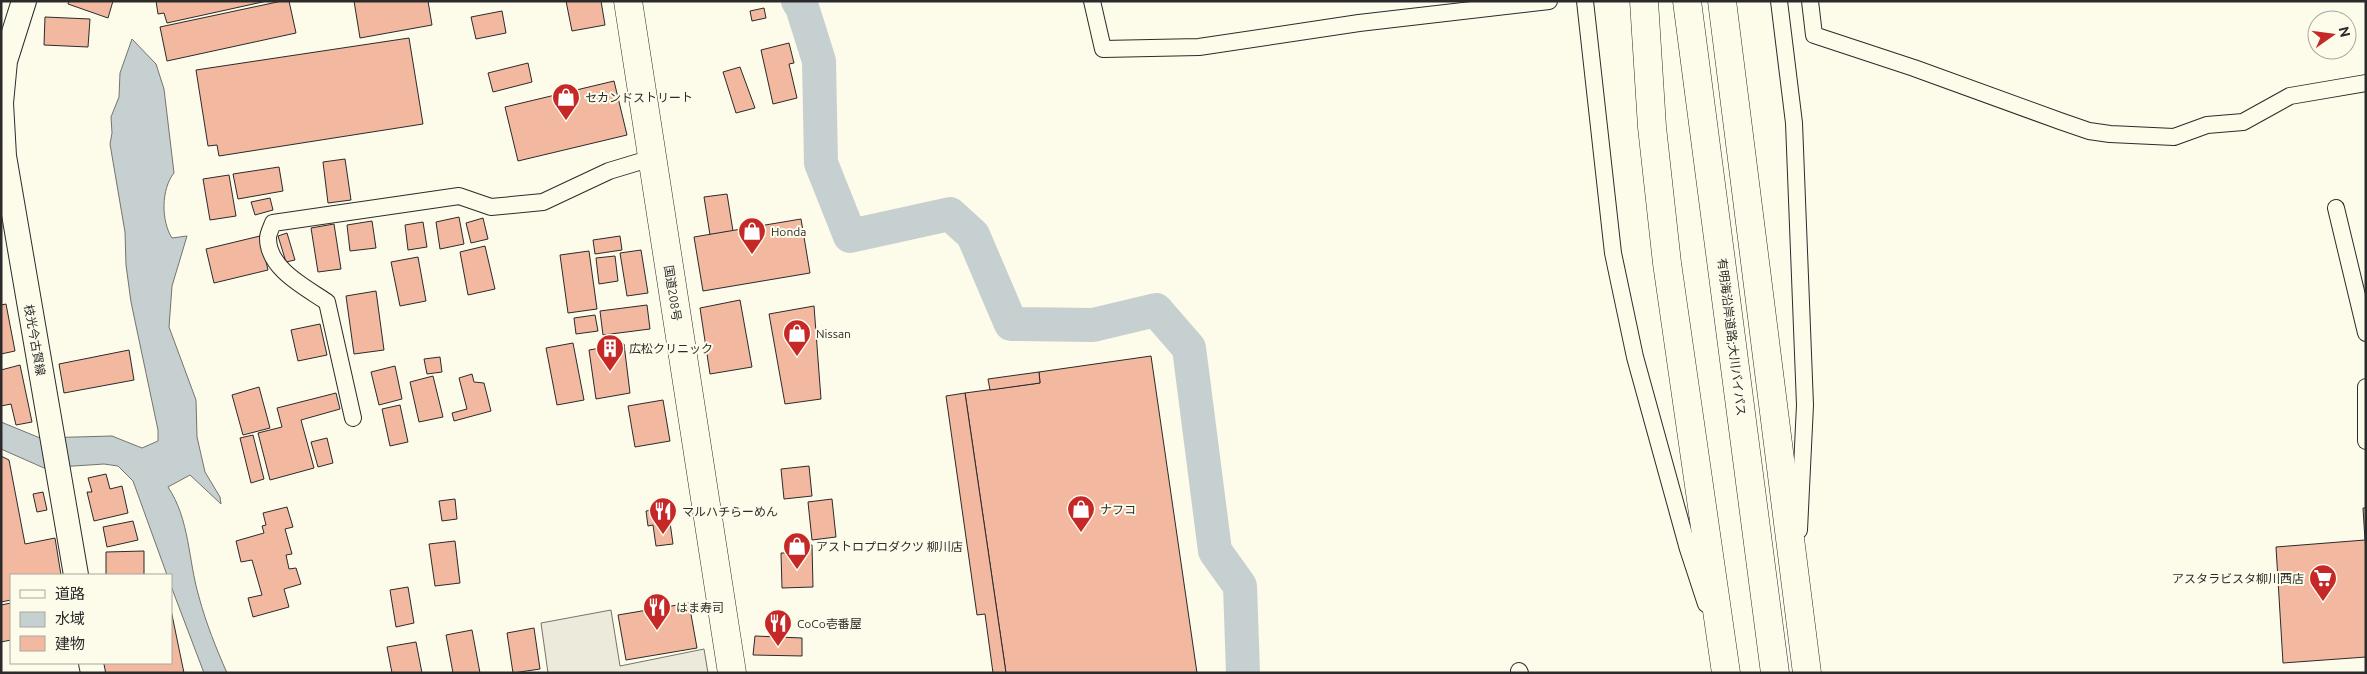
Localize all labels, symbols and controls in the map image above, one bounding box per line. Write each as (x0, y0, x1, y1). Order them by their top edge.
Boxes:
north arrow (2307, 10, 2357, 60)
text: N (2336, 25, 2354, 39)
shop icon: セカンドストリート (551, 82, 581, 121)
place label: セカンドストリート (585, 91, 693, 104)
shop icon: Honda (737, 216, 767, 255)
place label: Honda (771, 225, 806, 238)
street label: 有明海沿岸道路;大川バイパス (1716, 257, 1748, 417)
street label: 国道208号 (662, 264, 684, 322)
street label: 枝光今古賀線 (22, 303, 48, 377)
shop icon: Nissan (782, 318, 812, 357)
place label: Nissan (816, 327, 851, 340)
building icon: 広松クリニック (595, 333, 625, 372)
place label: 広松クリニック (629, 342, 713, 355)
shop icon: ナフコ (1066, 494, 1096, 533)
restaurant icon: マルハチらーめん (648, 496, 678, 535)
place label: ナフコ (1100, 503, 1136, 516)
place label: マルハチらーめん (682, 505, 778, 518)
shop icon: アストロプロダクツ 柳川店 (782, 531, 812, 570)
place label: アストロプロダクツ 柳川店 (816, 540, 963, 553)
supermarket icon: アスタラビスタ柳川西店 (2308, 563, 2338, 602)
place label: アスタラビスタ柳川西店 (2172, 572, 2304, 585)
legend (10, 574, 172, 664)
text: 道路 (55, 585, 85, 602)
restaurant icon: はま寿司 (642, 592, 672, 631)
place label: はま寿司 (676, 601, 724, 614)
restaurant icon: CoCo壱番屋 (763, 608, 793, 647)
text: 水域 (55, 610, 85, 627)
place label: CoCo壱番屋 (797, 617, 862, 630)
text: 建物 (55, 635, 85, 652)

